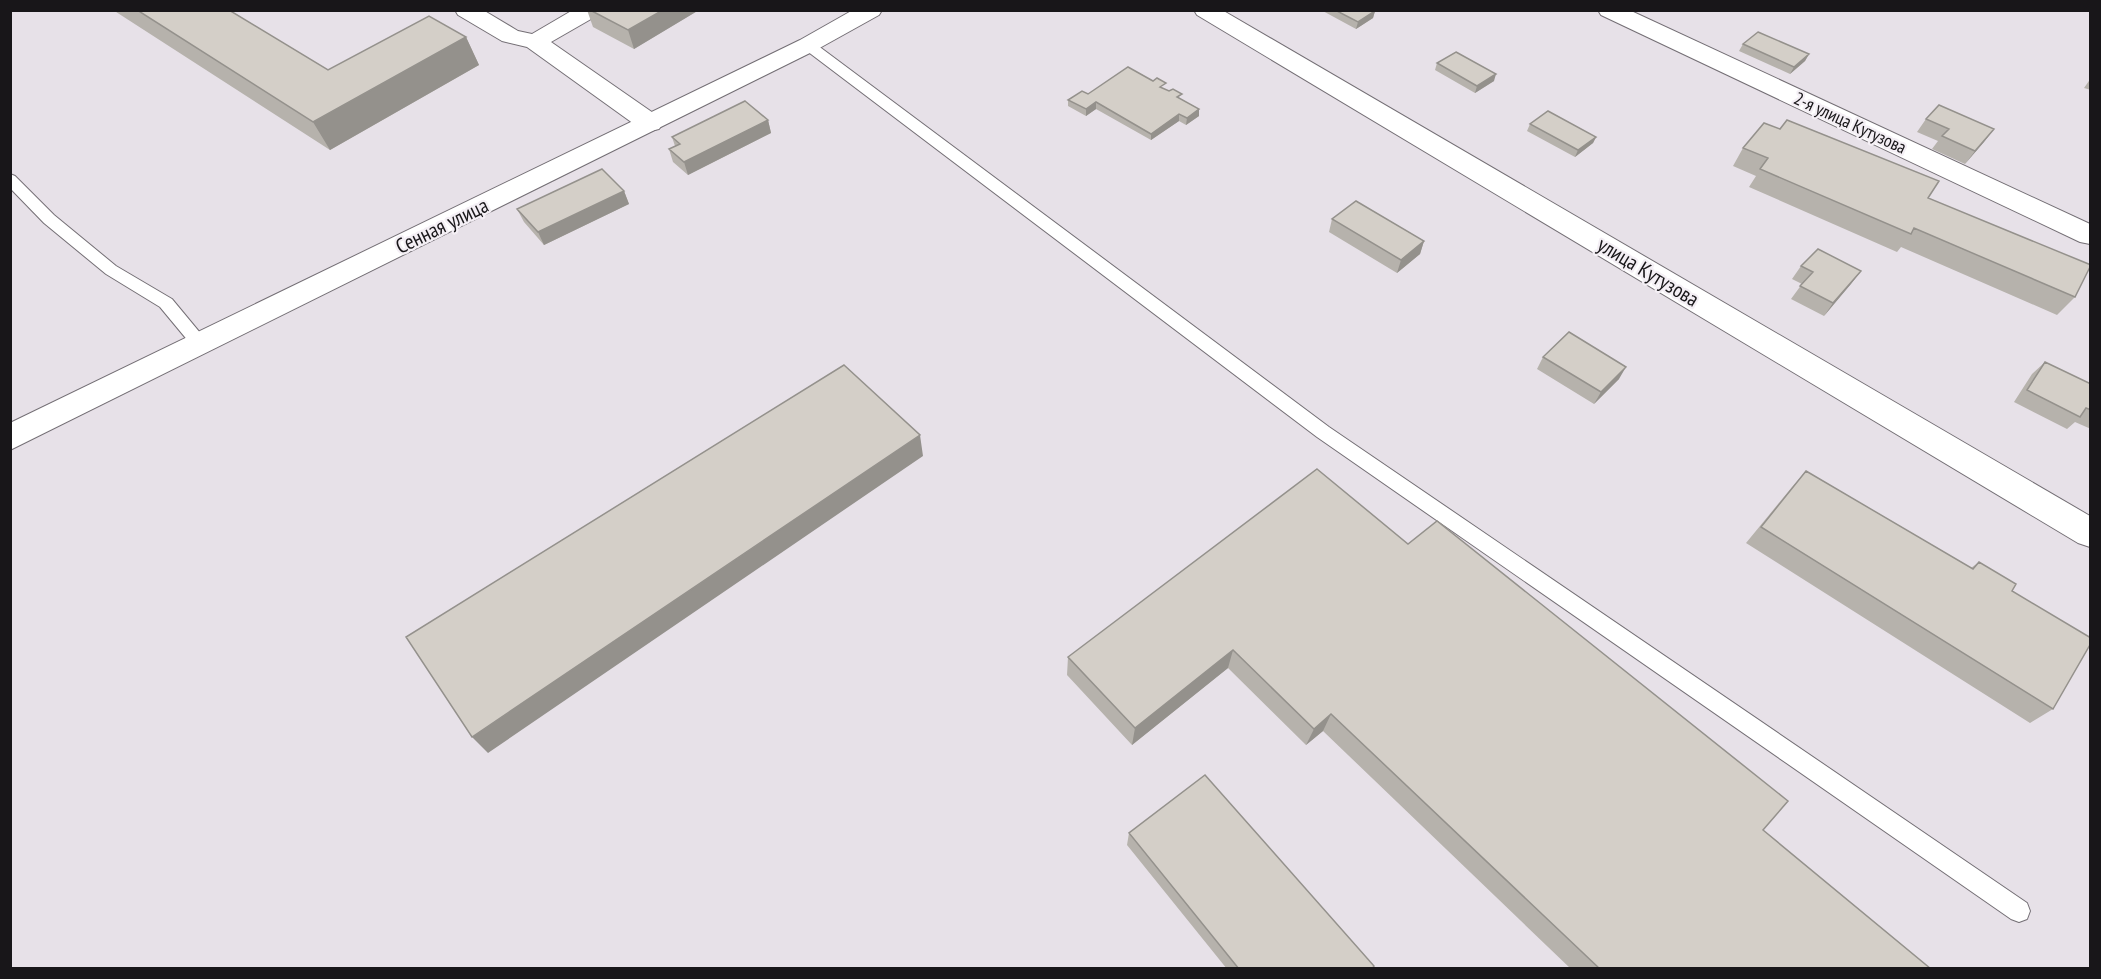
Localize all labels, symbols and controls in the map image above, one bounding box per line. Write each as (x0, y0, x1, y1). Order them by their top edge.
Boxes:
street label: 2-я улица Кутузова (1790, 86, 1910, 159)
street label: Сенная улица (391, 192, 493, 260)
street label: улица Кутузова (1593, 231, 1704, 312)

